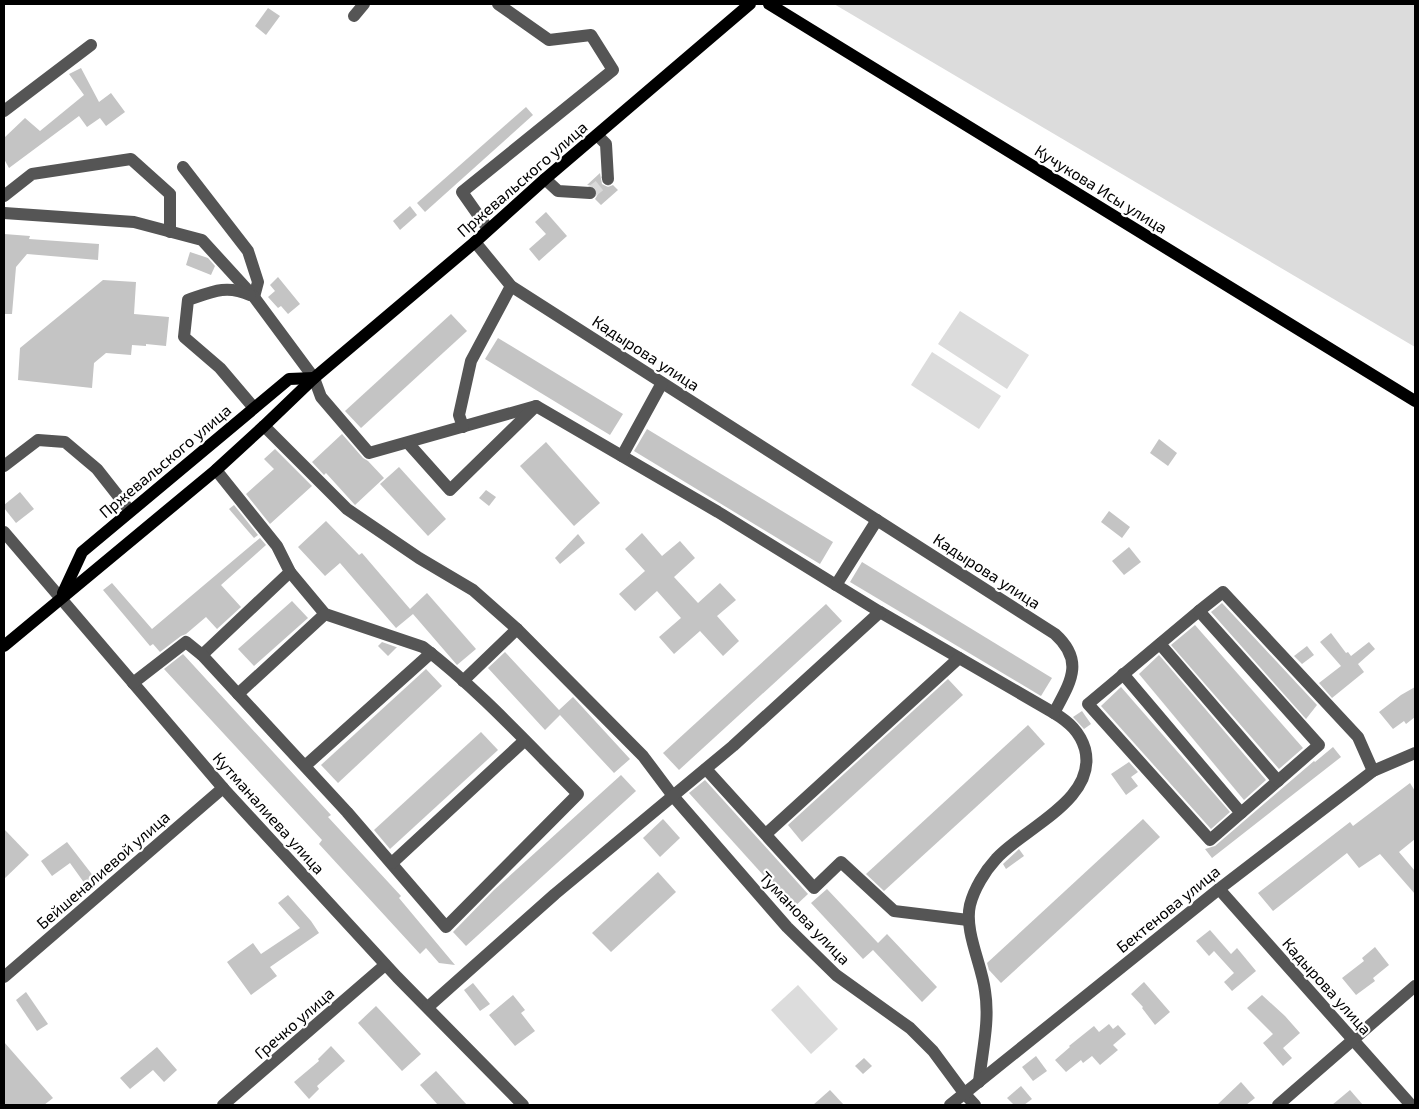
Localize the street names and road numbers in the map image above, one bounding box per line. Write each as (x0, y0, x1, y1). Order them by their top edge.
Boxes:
street label: Пржевальского улица (453, 117, 591, 241)
street label: Кучукова Исы улица (1031, 140, 1171, 238)
street label: Кадырова улица (589, 311, 703, 395)
street label: Пржевальского улица (95, 400, 235, 522)
street label: Кадырова улица (930, 529, 1044, 613)
street label: Кутманалиева улица (209, 748, 329, 878)
street label: Бейшеналиевой улица (32, 807, 174, 933)
street label: Бектенова улица (1112, 861, 1224, 957)
street label: Туманова улица (755, 867, 855, 969)
street label: Кадырова улица (1278, 933, 1376, 1039)
street label: Гречко улица (250, 983, 338, 1063)

